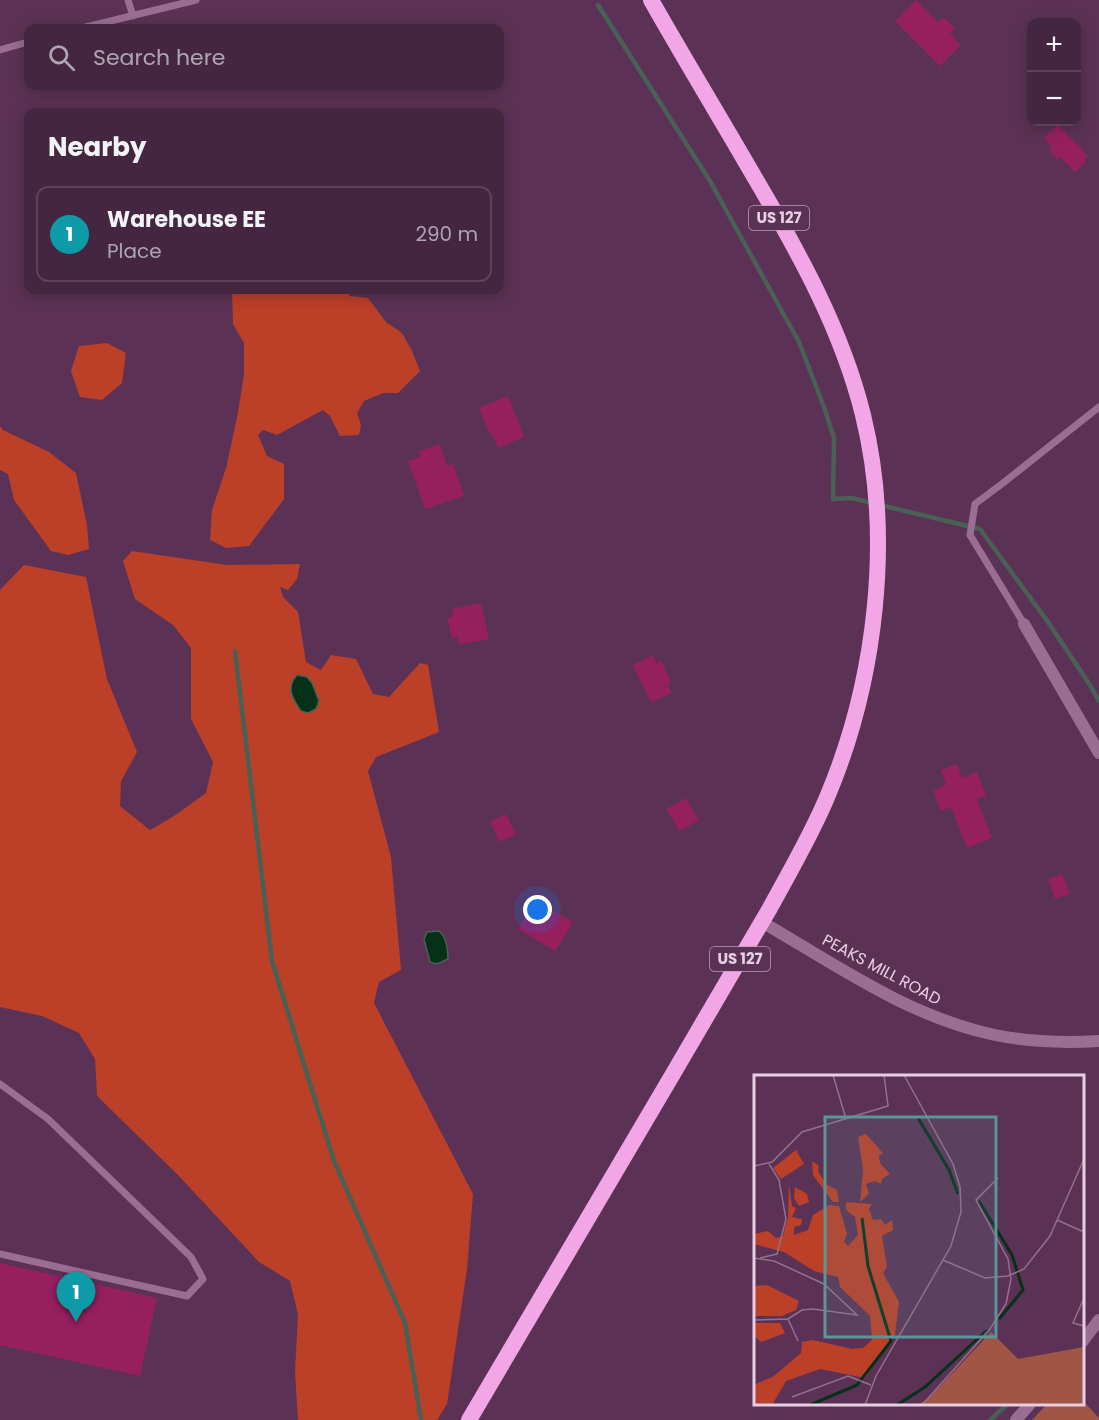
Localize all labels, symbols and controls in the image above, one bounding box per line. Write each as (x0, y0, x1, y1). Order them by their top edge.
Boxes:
map controls (1027, 18, 1081, 126)
button: + (1027, 18, 1081, 72)
search box (24, 24, 504, 90)
icon: search (45, 41, 78, 74)
text: Search here (93, 42, 226, 73)
button: − (1027, 72, 1081, 126)
text: Nearby (48, 129, 146, 165)
text: Warehouse EE (107, 204, 266, 235)
road number: US 127 (749, 206, 809, 230)
text: 1 (66, 220, 73, 248)
text: 290 m (415, 220, 478, 248)
text: Place (107, 237, 162, 265)
your location (523, 895, 552, 924)
street label: PEAKS MILL ROAD (818, 928, 945, 1011)
road number: US 127 (710, 947, 770, 971)
inset map (754, 1075, 1084, 1405)
pin: 1 (56, 1272, 96, 1322)

